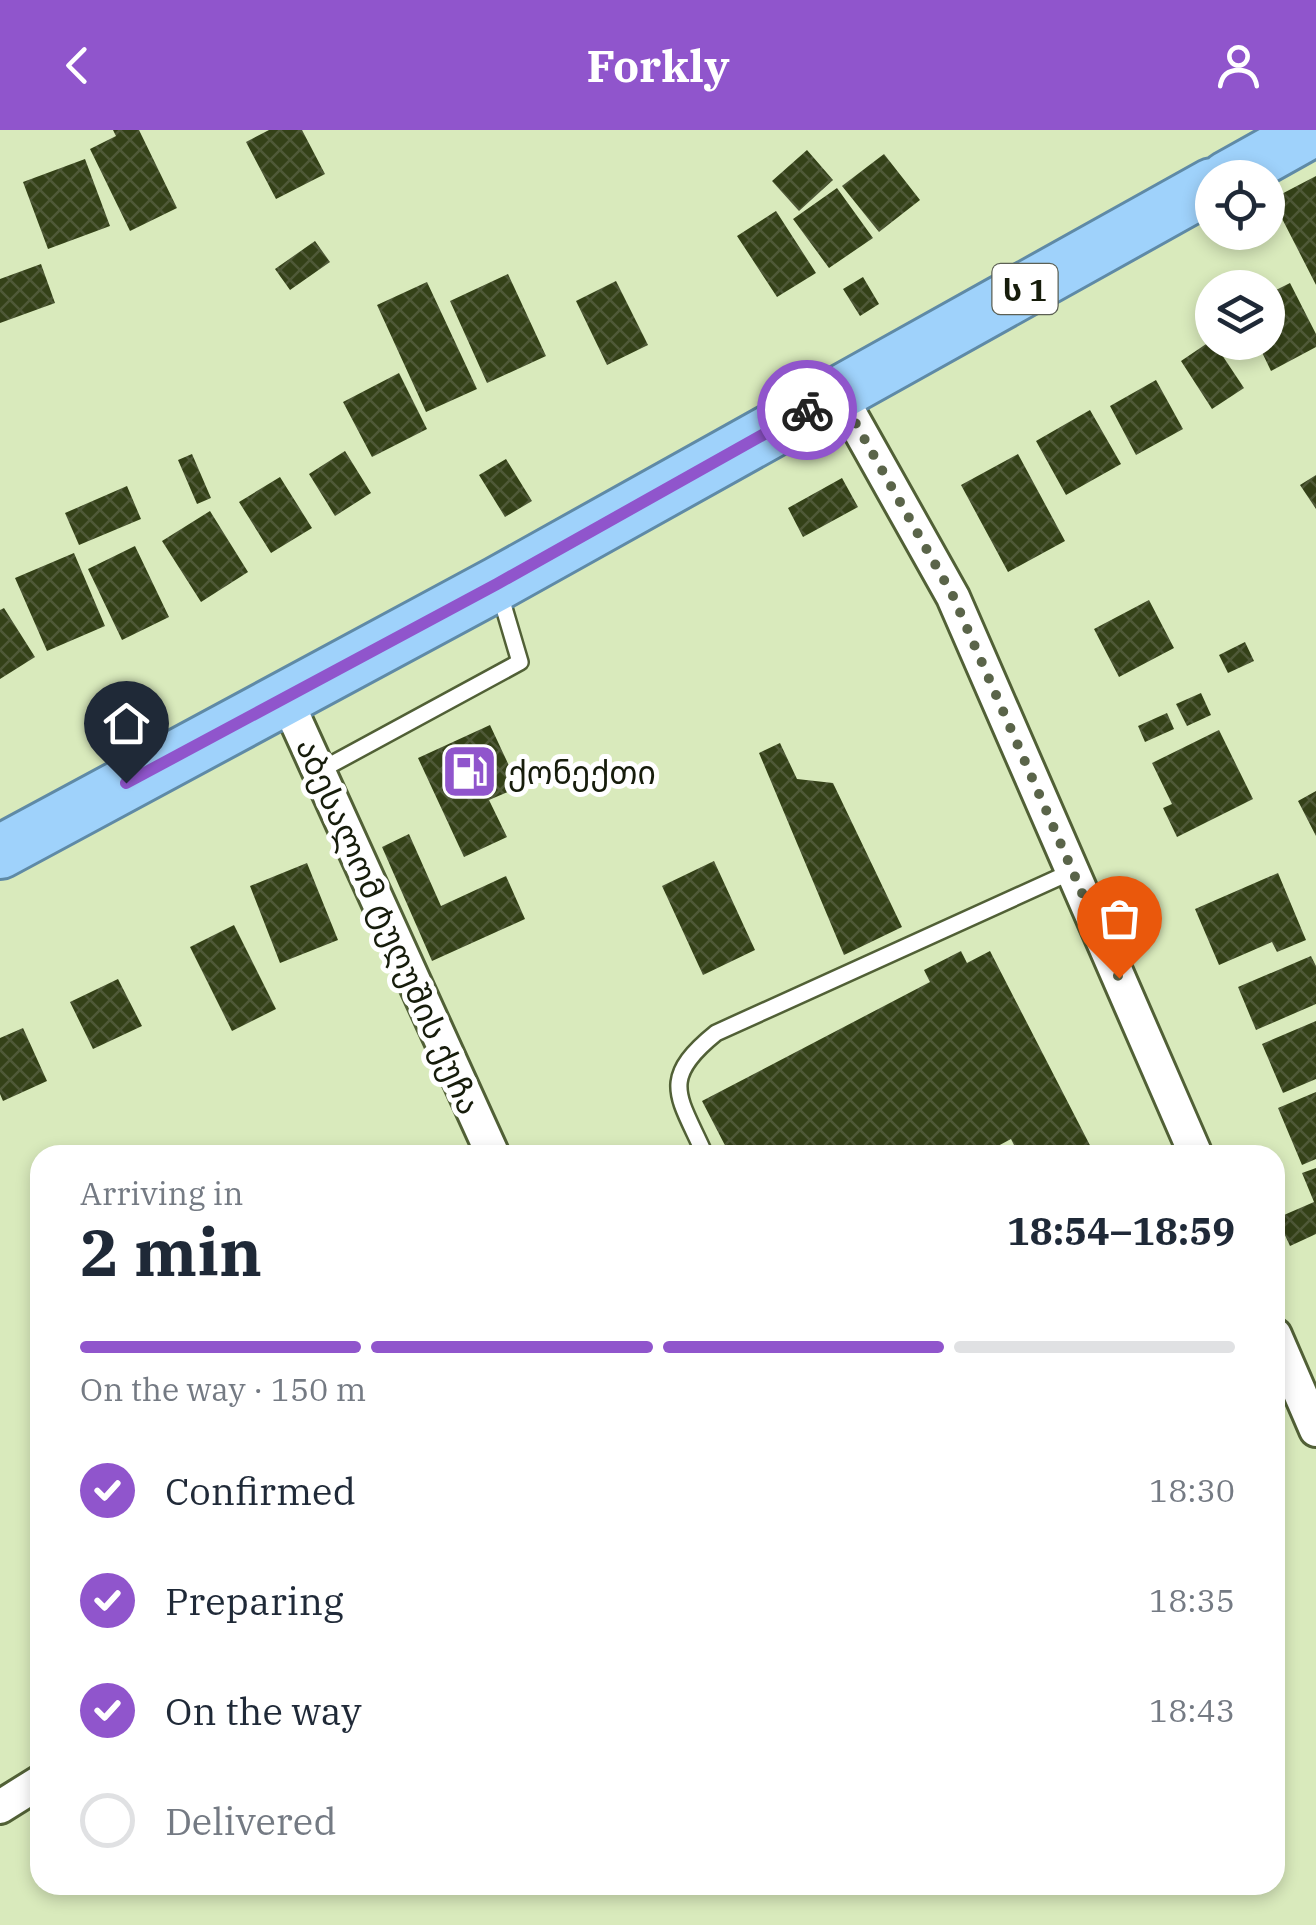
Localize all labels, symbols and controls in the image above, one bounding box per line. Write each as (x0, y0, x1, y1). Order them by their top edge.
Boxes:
text: Forkly (586, 36, 730, 94)
icon: back (50, 38, 105, 93)
icon: person (1211, 38, 1266, 93)
map controls (1195, 160, 1285, 360)
button: locate (1195, 160, 1285, 250)
road number: ს 1 (992, 264, 1058, 314)
button: layers (1195, 270, 1285, 360)
courier (757, 360, 857, 460)
icon: bike (780, 383, 835, 438)
pin (84, 681, 169, 784)
icon: home (99, 696, 154, 751)
street label: აბესალომ ტუღუშის ქუჩა (287, 731, 491, 1121)
fuel station icon: ქონექთი (439, 742, 499, 802)
place label: ქონექთი (508, 751, 656, 793)
pin (1077, 876, 1162, 979)
icon: bag (1092, 891, 1147, 946)
text: Arriving in (80, 1172, 243, 1214)
text: 18:54–18:59 (1007, 1206, 1235, 1255)
text: 2 min (80, 1209, 262, 1294)
text: On the way · 150 m (80, 1368, 366, 1410)
icon: check (80, 1463, 135, 1518)
text: Confirmed (165, 1466, 356, 1515)
text: 18:30 (1149, 1469, 1235, 1511)
icon: check (80, 1573, 135, 1628)
text: Preparing (165, 1576, 344, 1625)
text: 18:35 (1149, 1579, 1235, 1621)
icon: check (80, 1683, 135, 1738)
text: On the way (165, 1686, 362, 1735)
text: 18:43 (1149, 1689, 1235, 1731)
text: Delivered (165, 1796, 337, 1845)

